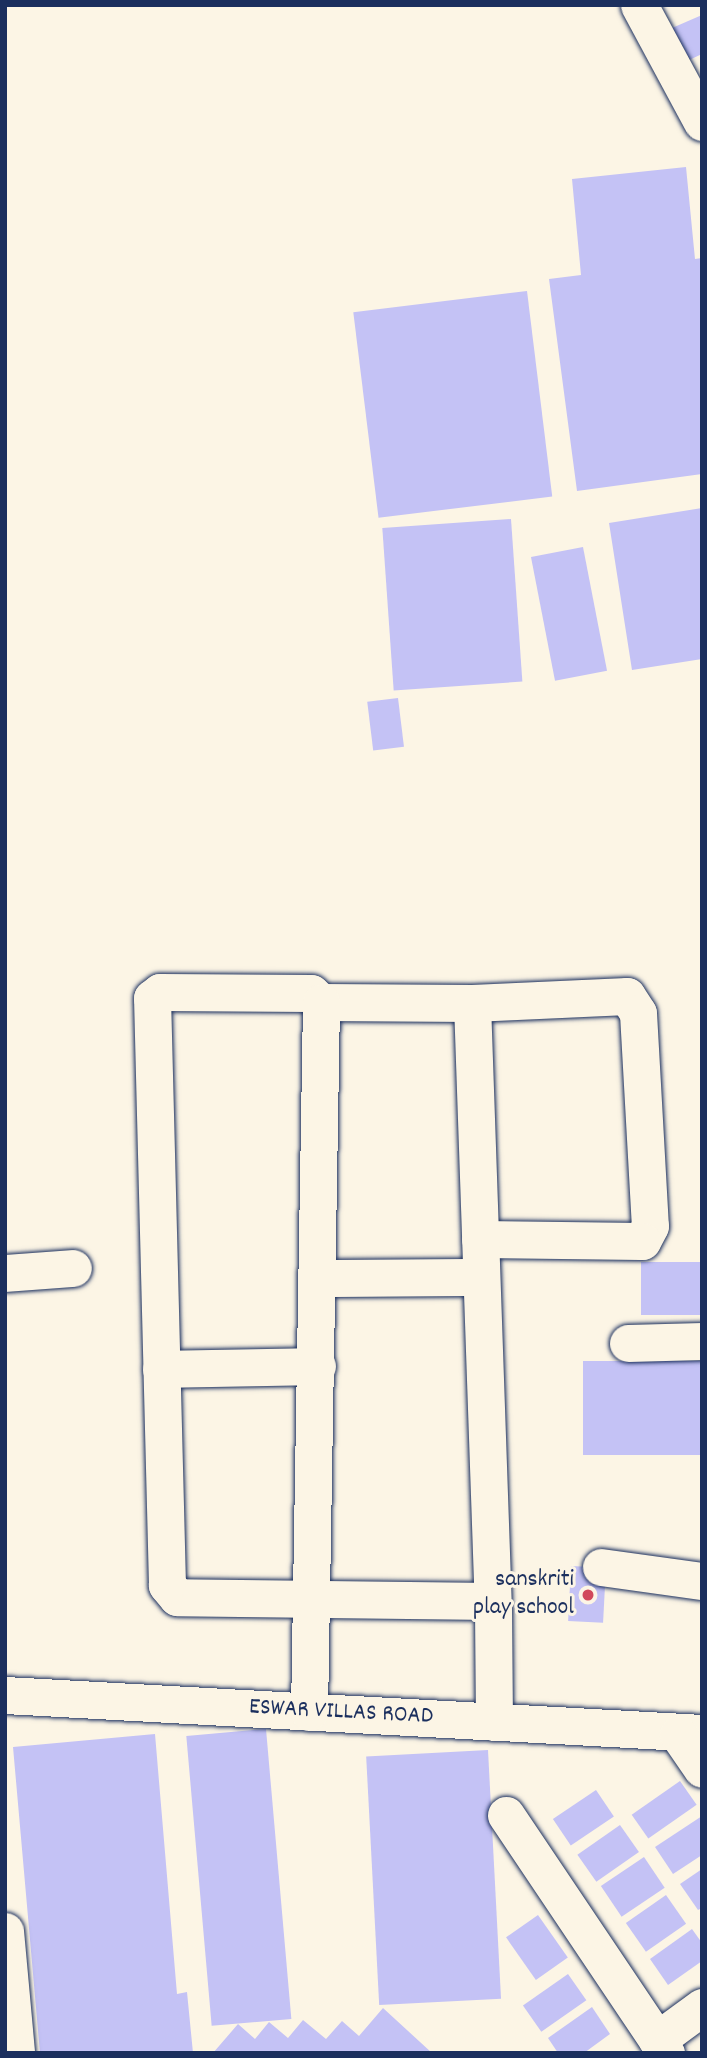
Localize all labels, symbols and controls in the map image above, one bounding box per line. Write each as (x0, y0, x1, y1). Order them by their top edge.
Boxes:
place label: sanskriti play school (473, 1567, 574, 1623)
marker: sanskriti play school (580, 1587, 596, 1603)
street label: ESWAR VILLAS ROAD (248, 1694, 434, 1732)

